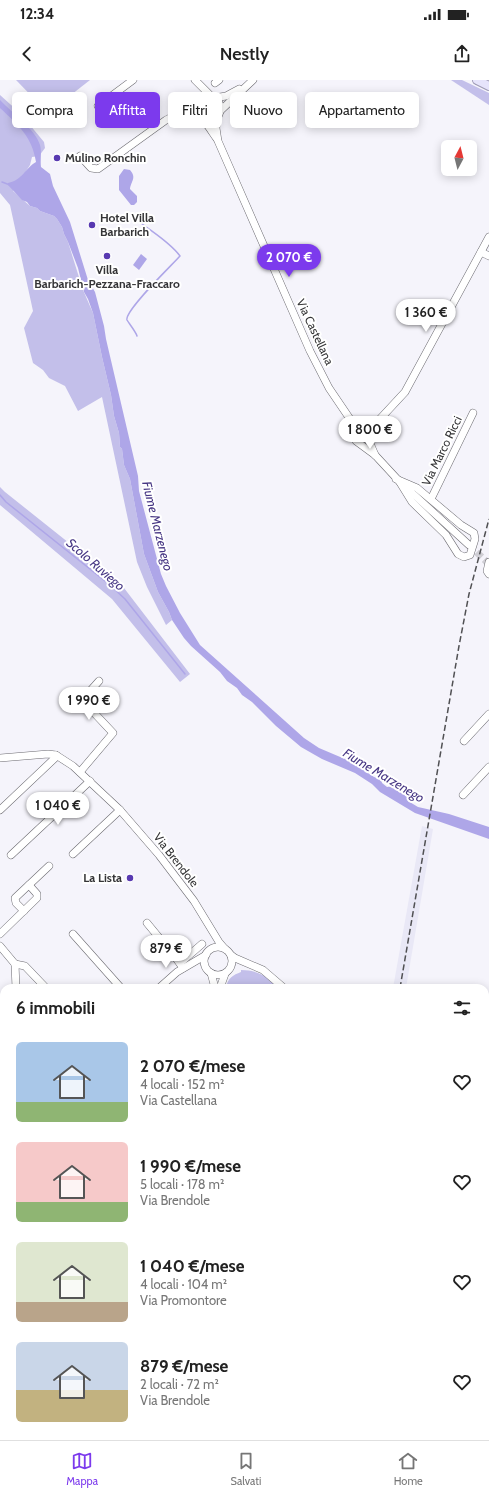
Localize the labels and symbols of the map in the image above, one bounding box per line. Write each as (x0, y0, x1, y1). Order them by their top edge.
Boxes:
north arrow (441, 140, 477, 176)
place label: Mulino Ronchin (65, 150, 146, 165)
marker: Mulino Ronchin (52, 153, 62, 163)
place label: Hotel Villa Barbarich (100, 210, 154, 239)
marker: Hotel Villa Barbarich (87, 220, 97, 230)
pin: 2 070 € (252, 244, 326, 278)
marker: Villa Barbarich-Pezzana-Fraccaro (102, 251, 112, 261)
place label: Villa Barbarich-Pezzana-Fraccaro (34, 262, 180, 291)
street label: Via Castellana (294, 296, 337, 367)
pin: 1 360 € (389, 299, 463, 333)
street label: Via Marco Ricci (418, 414, 465, 488)
pin: 1 800 € (333, 416, 407, 450)
water label: Fiume Marzenego (139, 479, 177, 573)
water label: Scolo Ruviego (64, 534, 129, 594)
pin: 1 990 € (52, 687, 126, 721)
water label: Fiume Marzenego (340, 744, 428, 806)
pin: 1 040 € (21, 792, 95, 826)
street label: Via Brendole (151, 830, 202, 890)
place label: La Lista (83, 870, 122, 885)
marker: La Lista (125, 873, 135, 883)
pin: 879 € (138, 935, 194, 969)

